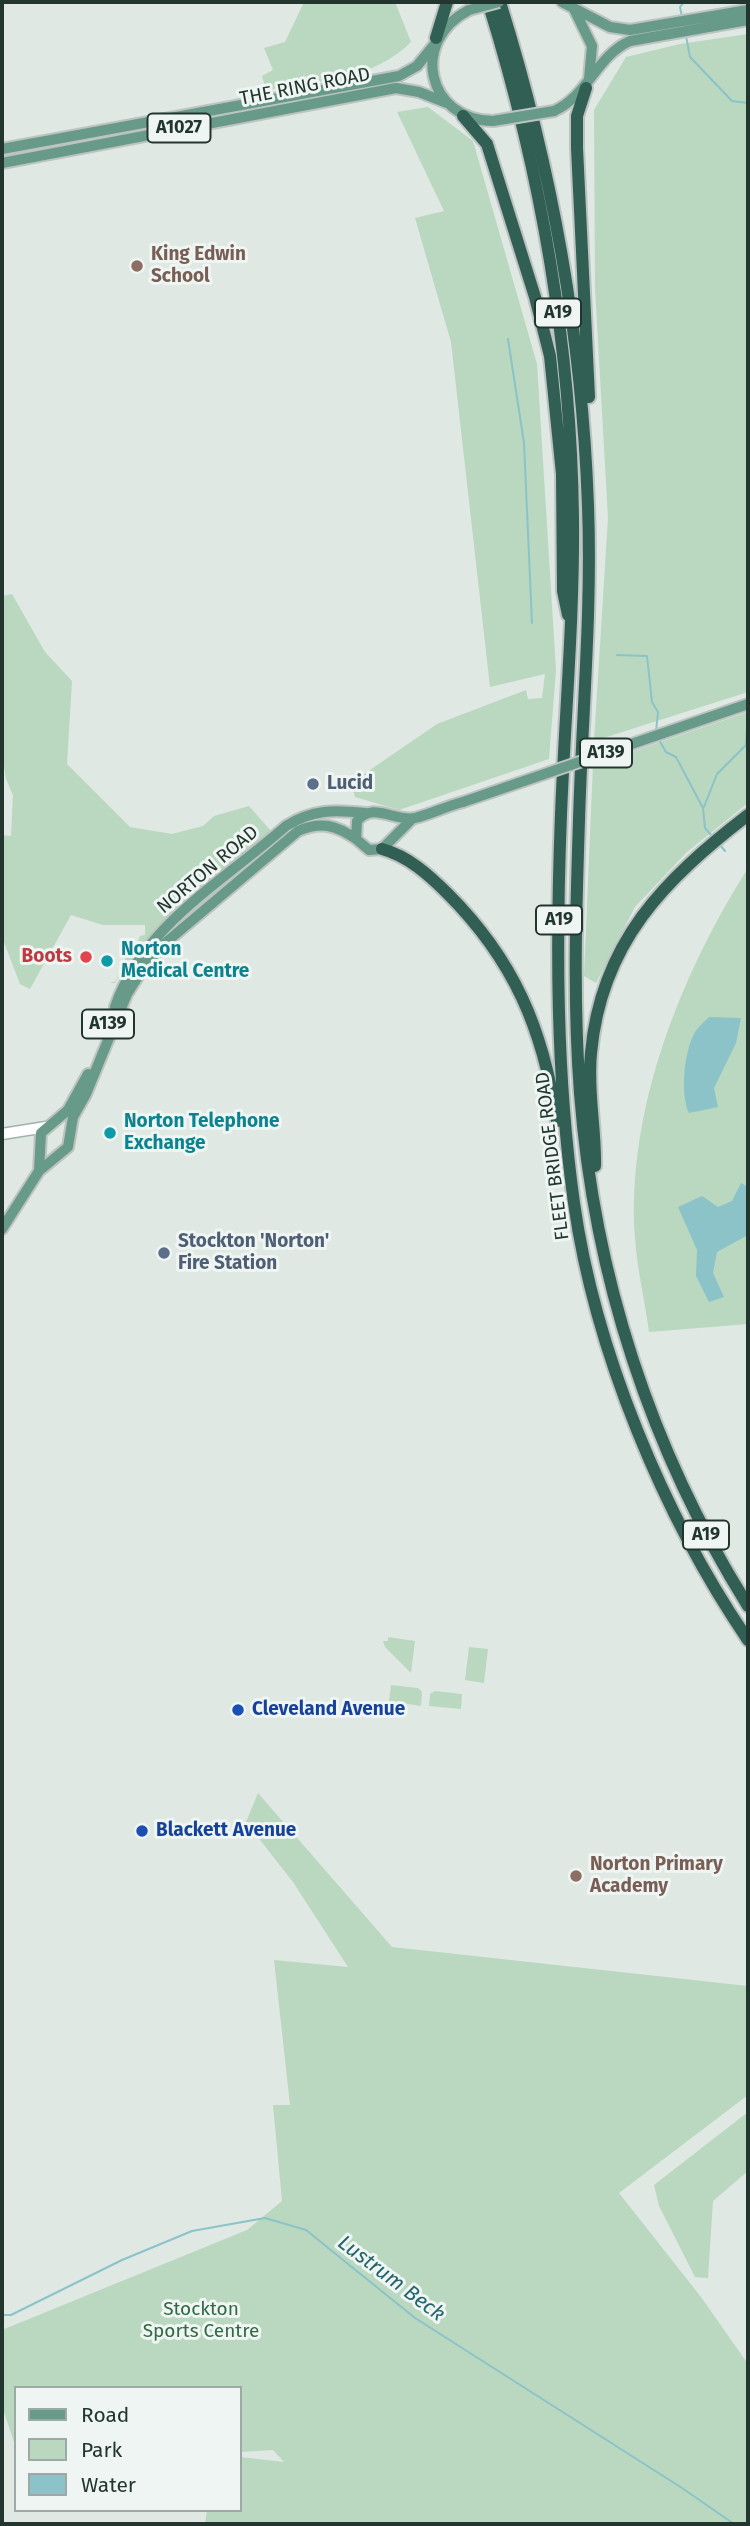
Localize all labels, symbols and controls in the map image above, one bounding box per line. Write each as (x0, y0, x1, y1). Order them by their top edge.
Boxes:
street label: THE RING ROAD (238, 63, 372, 111)
road number: A1027 (148, 113, 210, 142)
place label: King Edwin School (151, 244, 246, 288)
marker: King Edwin School (129, 258, 145, 274)
road number: A19 (535, 298, 581, 328)
road number: A139 (580, 738, 632, 768)
place label: Lucid (327, 773, 373, 795)
marker: Lucid (305, 776, 321, 792)
street label: NORTON ROAD (153, 821, 263, 919)
road number: A19 (536, 905, 582, 934)
place label: Norton Medical Centre (121, 939, 249, 983)
place label: Boots (22, 946, 72, 968)
marker: Boots (78, 949, 94, 965)
marker: Norton Medical Centre (99, 953, 115, 969)
road number: A139 (82, 1009, 134, 1038)
street label: FLEET BRIDGE ROAD (531, 1071, 575, 1241)
place label: Norton Telephone Exchange (124, 1111, 279, 1155)
marker: Norton Telephone Exchange (102, 1125, 118, 1141)
place label: Stockton 'Norton' Fire Station (178, 1231, 329, 1275)
marker: Stockton 'Norton' Fire Station (156, 1245, 172, 1261)
road number: A19 (683, 1520, 729, 1550)
place label: Cleveland Avenue (252, 1699, 405, 1721)
marker: Cleveland Avenue (230, 1702, 246, 1718)
place label: Blackett Avenue (156, 1820, 296, 1842)
marker: Blackett Avenue (134, 1823, 150, 1839)
place label: Norton Primary Academy (590, 1854, 723, 1898)
marker: Norton Primary Academy (568, 1868, 584, 1884)
water label: Lustrum Beck (333, 2231, 449, 2327)
park label: Stockton Sports Centre (143, 2299, 259, 2343)
legend (14, 2386, 242, 2512)
text: Road (81, 2402, 129, 2428)
text: Park (81, 2437, 122, 2463)
text: Water (81, 2472, 136, 2498)

